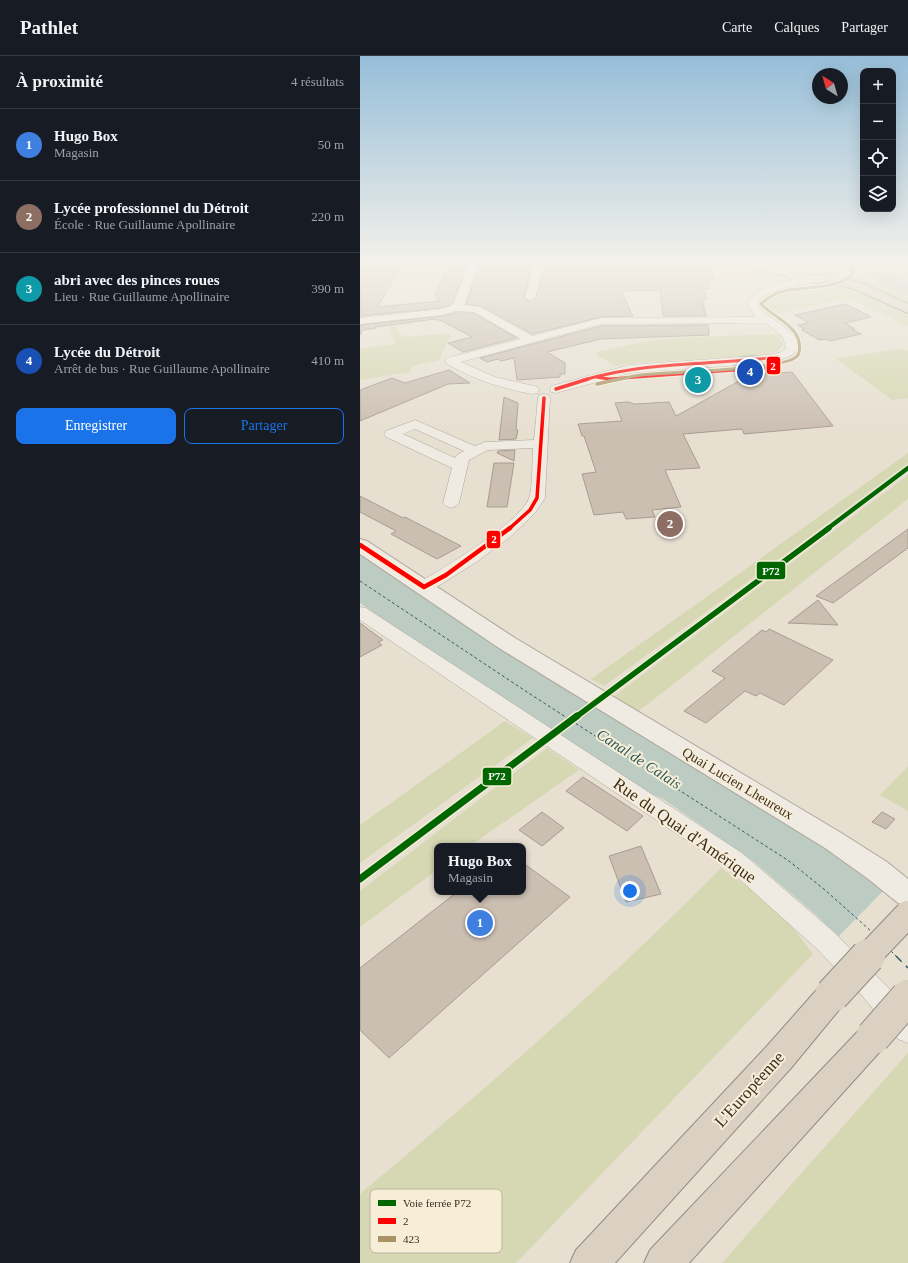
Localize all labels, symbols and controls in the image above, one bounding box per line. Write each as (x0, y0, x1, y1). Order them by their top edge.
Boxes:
text: Pathlet (20, 17, 78, 38)
text: Carte (722, 20, 752, 35)
text: Calques (774, 20, 819, 35)
text: Partager (841, 20, 888, 35)
north arrow (812, 68, 848, 104)
map controls (860, 68, 896, 212)
button: + (860, 68, 896, 104)
text: À proximité (16, 72, 103, 91)
text: 4 résultats (291, 74, 344, 89)
button: − (860, 104, 896, 140)
text: Hugo Box (54, 128, 118, 144)
text: 1 (26, 137, 32, 152)
text: 50 m (318, 137, 344, 152)
button: locate (860, 140, 896, 176)
text: Magasin (54, 145, 99, 160)
button: layers (860, 176, 896, 212)
text: Lycée professionnel du Détroit (54, 200, 249, 216)
text: 2 (26, 209, 32, 224)
text: 220 m (311, 209, 344, 224)
text: École · Rue Guillaume Apollinaire (54, 217, 235, 232)
text: abri avec des pinces roues (54, 272, 220, 288)
text: 3 (26, 281, 32, 296)
text: 390 m (311, 281, 344, 296)
text: Lieu · Rue Guillaume Apollinaire (54, 289, 229, 304)
text: Lycée du Détroit (54, 344, 160, 360)
text: 4 (26, 353, 32, 368)
text: 410 m (311, 353, 344, 368)
line badge: 2 (766, 356, 781, 375)
pin: 4 (737, 357, 763, 387)
text: 2 (770, 360, 776, 372)
text: Arrêt de bus · Rue Guillaume Apollinaire (54, 361, 270, 376)
pin: 3 (685, 365, 711, 395)
button: Enregistrer (16, 408, 176, 444)
button: Partager (184, 408, 344, 444)
pin: 2 (657, 509, 683, 539)
line badge: 2 (486, 530, 501, 549)
text: 2 (491, 533, 497, 545)
line badge: P72 (756, 561, 786, 580)
text: P72 (762, 565, 780, 577)
water label: Canal de Calais (594, 726, 684, 792)
street label: Quai Lucien Lheureux (680, 744, 796, 822)
line badge: P72 (482, 767, 512, 786)
text: P72 (488, 770, 506, 782)
street label: Rue du Quai d'Amérique (610, 774, 760, 887)
popup (434, 843, 526, 895)
text: Hugo Box (448, 853, 512, 869)
text: Magasin (448, 870, 493, 885)
your location (620, 881, 640, 901)
pin: 1 (467, 908, 493, 938)
street label: L'Européenne (711, 1048, 788, 1131)
legend (370, 1189, 502, 1253)
text: Voie ferrée P72 (403, 1197, 471, 1209)
text: 2 (403, 1215, 409, 1227)
text: 423 (403, 1233, 420, 1245)

